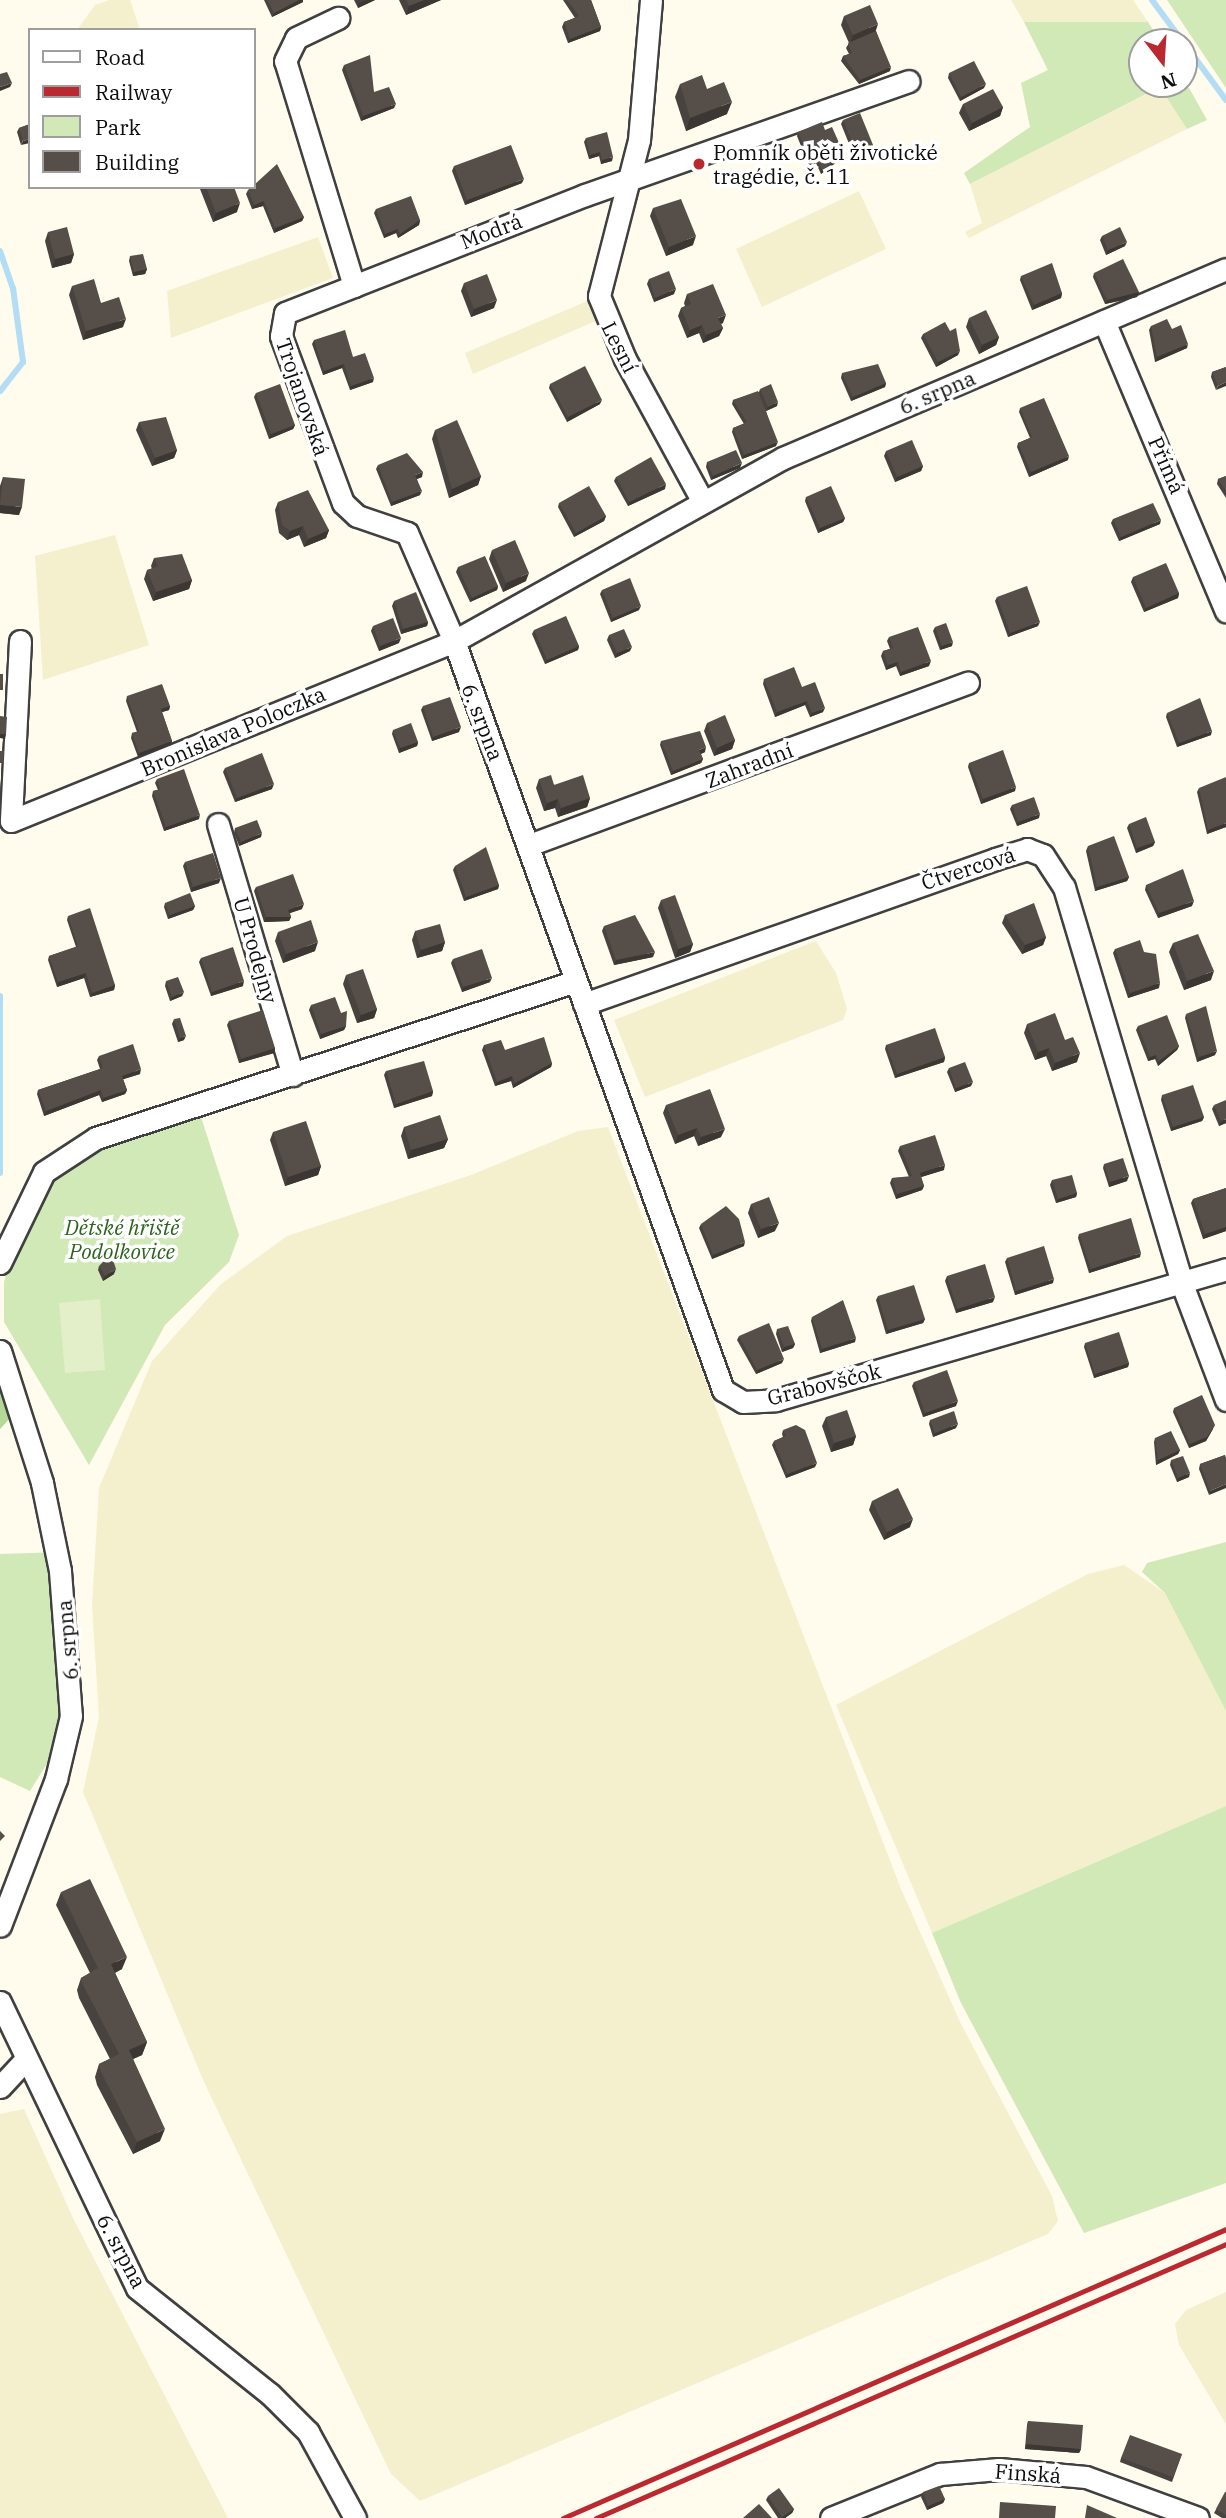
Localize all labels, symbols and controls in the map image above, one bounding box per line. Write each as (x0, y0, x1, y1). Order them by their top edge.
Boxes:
legend (28, 28, 256, 189)
north arrow (1128, 28, 1198, 98)
text: Road (95, 43, 145, 71)
text: N (1158, 67, 1179, 95)
text: Railway (95, 78, 172, 106)
text: Park (95, 113, 141, 141)
place label: Pomník oběti životické tragédie, č. 11 (713, 139, 938, 189)
text: Building (95, 148, 179, 176)
marker: Pomník oběti životické tragédie, č. 11 (691, 156, 707, 172)
street label: Modrá (457, 208, 525, 254)
street label: Lesní (597, 317, 643, 377)
street label: Trojanovská (271, 335, 335, 459)
street label: 6. srpna (895, 365, 979, 419)
street label: Přímá (1143, 432, 1191, 498)
street label: 6. srpna (457, 680, 509, 764)
street label: Bronislava Poloczka (137, 681, 329, 781)
street label: Zahradní (702, 737, 796, 793)
street label: Čtvercová (918, 841, 1018, 895)
street label: U Prodejny (229, 894, 283, 1006)
park label: Dětské hřiště Podolkovice (65, 1214, 179, 1264)
street label: Grabovščok (765, 1358, 883, 1410)
street label: 6. srpna (51, 1599, 83, 1681)
street label: 6. srpna (92, 2210, 152, 2292)
street label: Finská (994, 2458, 1062, 2488)

